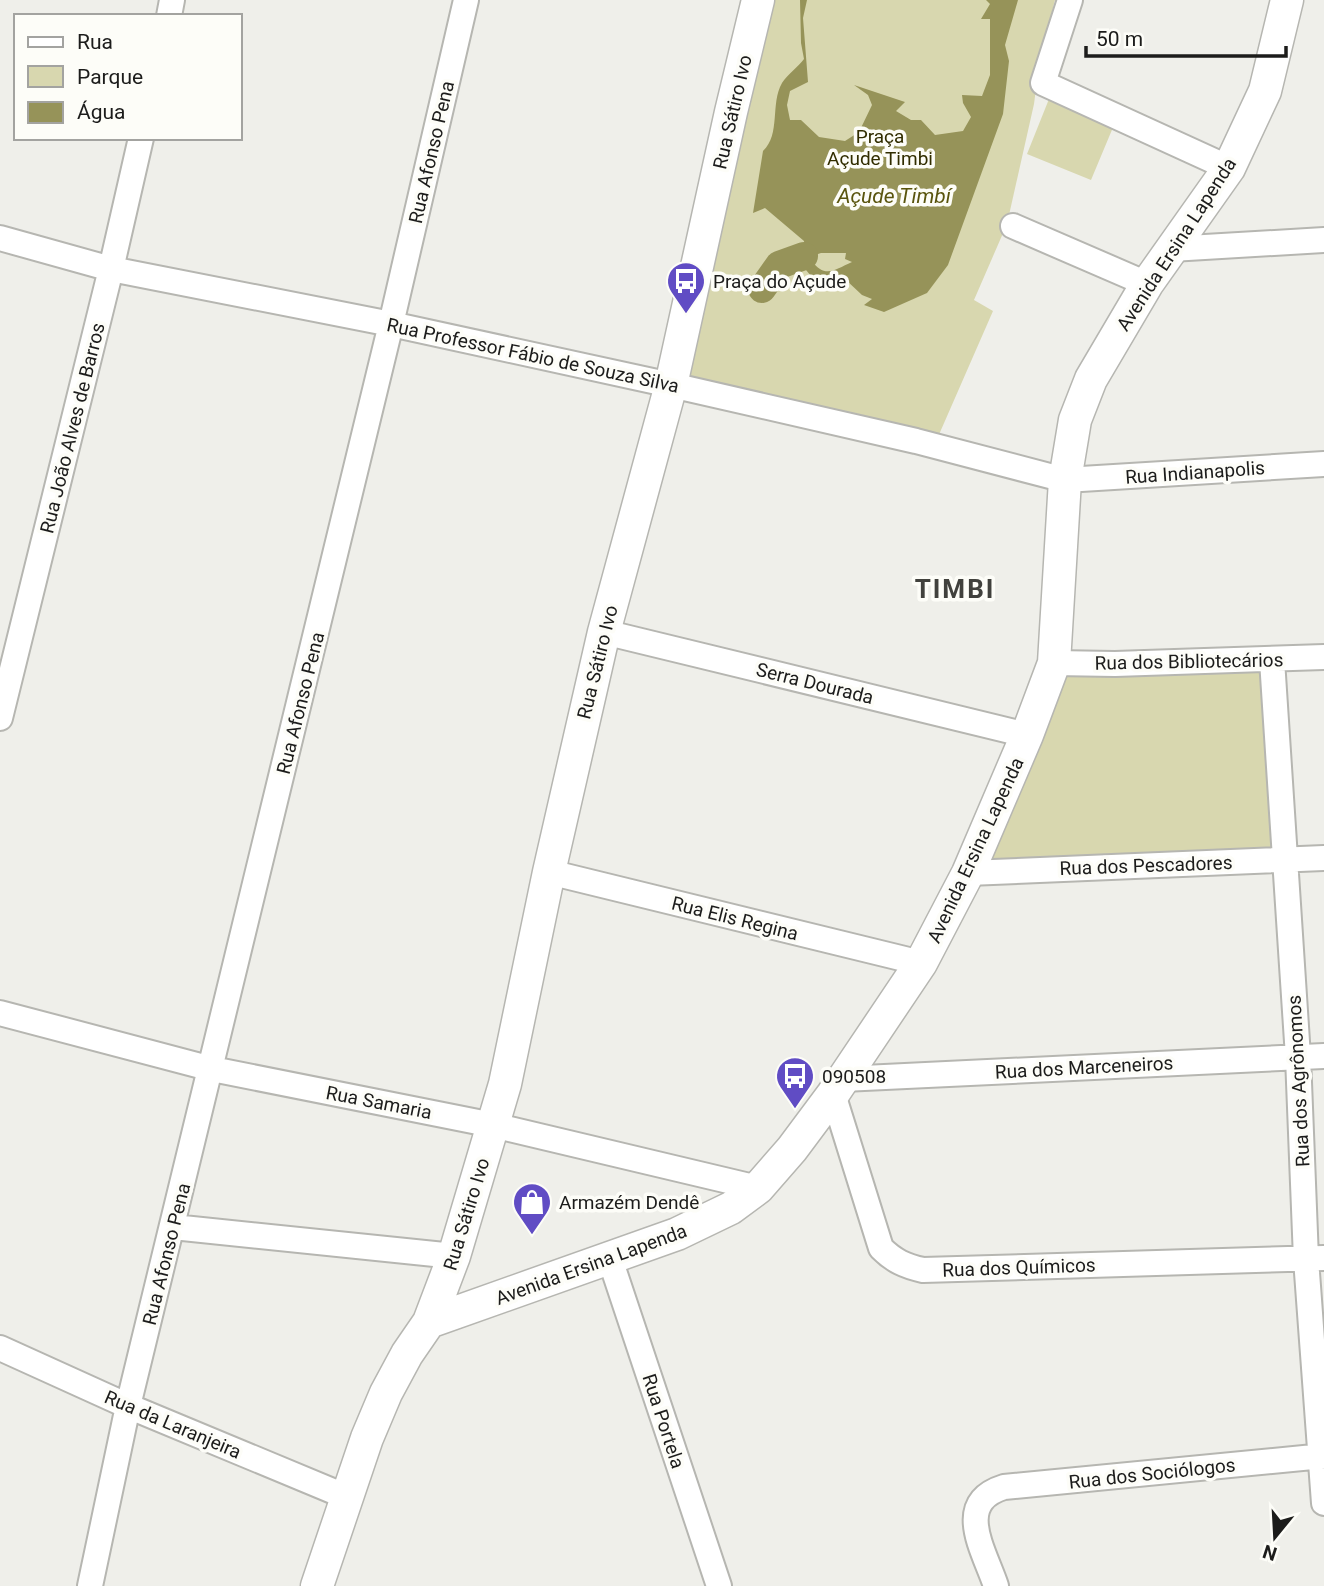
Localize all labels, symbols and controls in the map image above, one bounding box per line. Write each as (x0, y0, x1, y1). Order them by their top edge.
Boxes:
legend (14, 14, 242, 140)
scale bar (1086, 14, 1286, 58)
text: 50 m (1096, 27, 1143, 51)
text: Rua (77, 30, 113, 54)
street label: Rua Sátiro Ivo (708, 53, 757, 171)
text: Parque (77, 65, 143, 89)
street label: Rua Afonso Pena (404, 79, 459, 226)
text: Água (77, 100, 126, 124)
park label: Praça Açude Timbi (827, 125, 933, 170)
street label: Avenida Ersina Lapenda (1112, 153, 1241, 335)
water label: Açude Timbí (836, 184, 954, 208)
bus stop icon: Praça do Açude (665, 260, 707, 315)
place label: Praça do Açude (713, 270, 846, 293)
street label: Rua Professor Fábio de Souza Silva (385, 313, 681, 398)
street label: Rua João Alves de Barros (35, 320, 110, 536)
street label: Rua Indianapolis (1124, 456, 1266, 489)
district label: TIMBI (915, 574, 995, 604)
street label: Rua Sátiro Ivo (572, 603, 623, 721)
street label: Rua Afonso Pena (272, 630, 329, 777)
street label: Rua dos Bibliotecários (1094, 648, 1284, 675)
street label: Serra Dourada (754, 658, 876, 709)
street label: Avenida Ersina Lapenda (922, 754, 1029, 947)
street label: Rua dos Pescadores (1059, 851, 1233, 880)
street label: Rua Elis Regina (669, 892, 801, 945)
street label: Rua dos Agrônomos (1283, 994, 1314, 1168)
street label: Rua dos Marceneiros (994, 1051, 1174, 1084)
bus stop icon: 090508 (774, 1055, 816, 1110)
place label: 090508 (822, 1065, 886, 1088)
street label: Rua Samaria (324, 1081, 434, 1124)
street label: Rua Sátiro Ivo (438, 1155, 495, 1273)
street label: Rua Afonso Pena (138, 1181, 195, 1328)
shop icon: Armazém Dendê (511, 1181, 553, 1236)
place label: Armazém Dendê (559, 1191, 699, 1214)
street label: Avenida Ersina Lapenda (492, 1219, 690, 1310)
street label: Rua dos Químicos (942, 1253, 1096, 1282)
street label: Rua Portela (637, 1371, 690, 1471)
street label: Rua da Laranjeira (101, 1385, 245, 1464)
street label: Rua dos Sociólogos (1068, 1453, 1237, 1494)
north arrow (1240, 1502, 1310, 1572)
text: N (1260, 1540, 1280, 1566)

